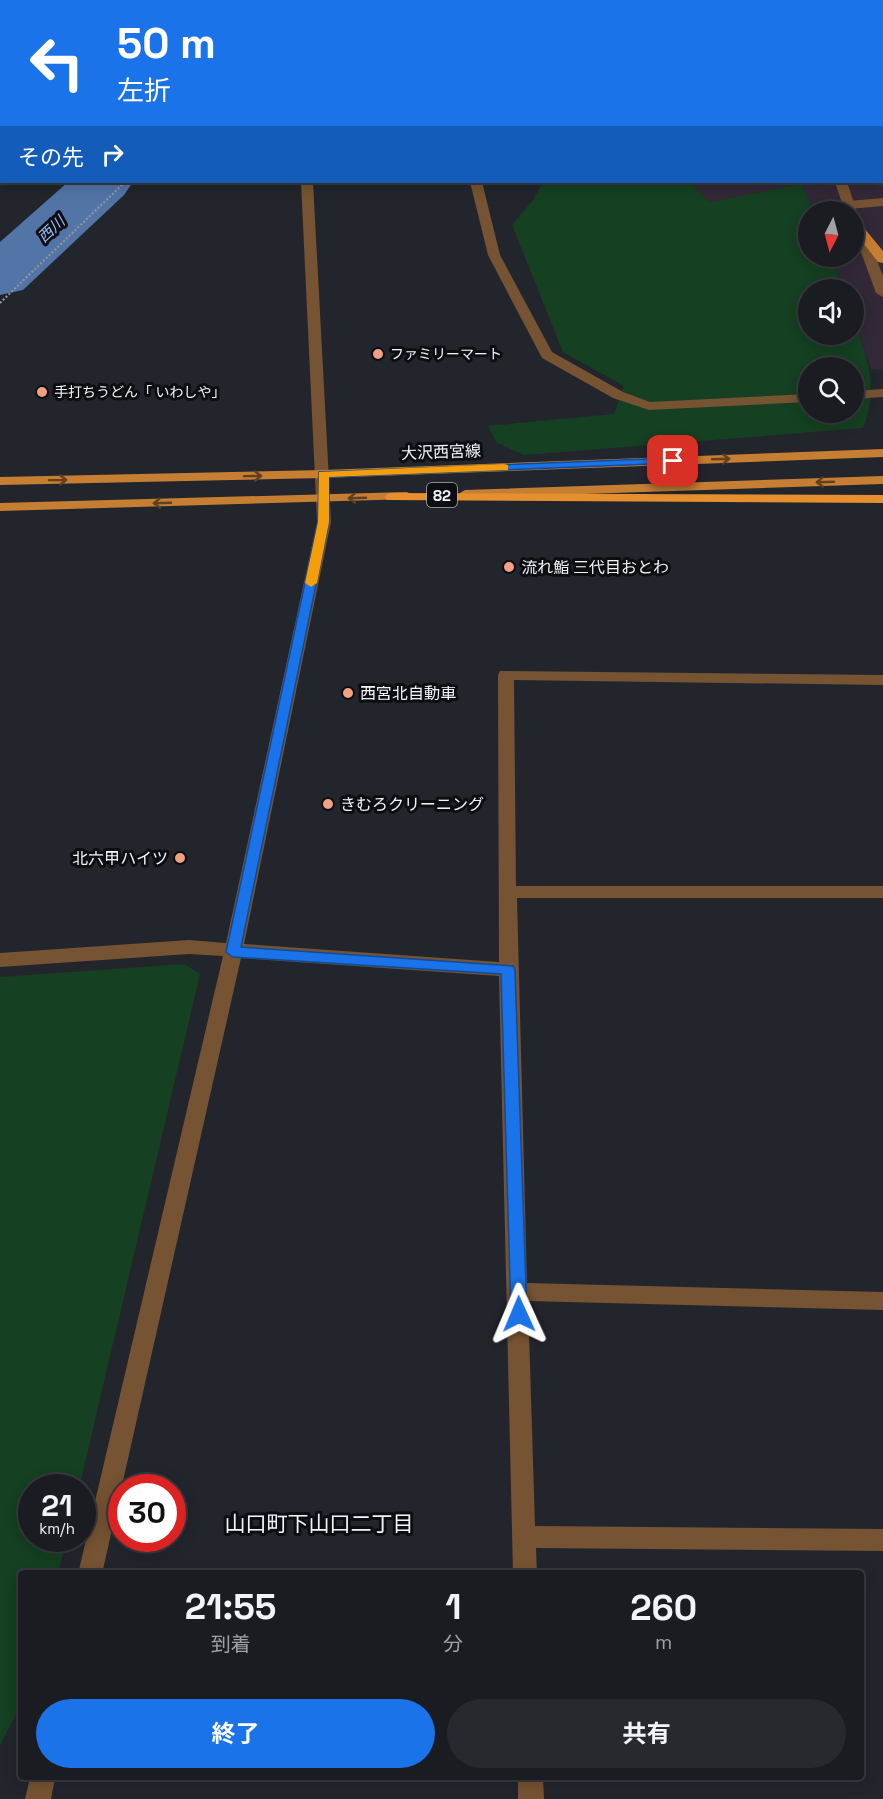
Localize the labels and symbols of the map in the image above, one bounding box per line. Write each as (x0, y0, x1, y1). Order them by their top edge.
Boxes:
north arrow (798, 201, 864, 267)
water label: 西川 (34, 210, 70, 246)
place label: ファミリーマート (390, 345, 502, 363)
marker: ファミリーマート (371, 347, 385, 361)
place label: 手打ちうどん「 いわしや」 (54, 383, 225, 401)
marker: 手打ちうどん「 いわしや」 (35, 385, 49, 399)
pin (647, 435, 698, 486)
street label: 大沢西宮線 (401, 440, 481, 464)
one-way arrow (711, 454, 731, 465)
one-way arrow (243, 470, 263, 481)
one-way arrow (48, 474, 68, 486)
one-way arrow (815, 476, 835, 488)
road number: 82 (427, 483, 457, 507)
one-way arrow (347, 492, 367, 503)
one-way arrow (152, 497, 172, 509)
place label: 流れ鮨 三代目おとわ (521, 557, 669, 578)
marker: 流れ鮨 三代目おとわ (502, 560, 516, 574)
place label: 西宮北自動車 (360, 683, 456, 704)
marker: 西宮北自動車 (341, 686, 355, 700)
place label: きむろクリーニング (340, 794, 484, 815)
marker: きむろクリーニング (321, 797, 335, 811)
place label: 北六甲ハイツ (72, 848, 168, 869)
marker: 北六甲ハイツ (173, 851, 187, 865)
position arrow (487, 1282, 551, 1346)
speed limit sign: 30 (108, 1474, 186, 1552)
district label: 山口町下山口二丁目 (225, 1510, 414, 1537)

